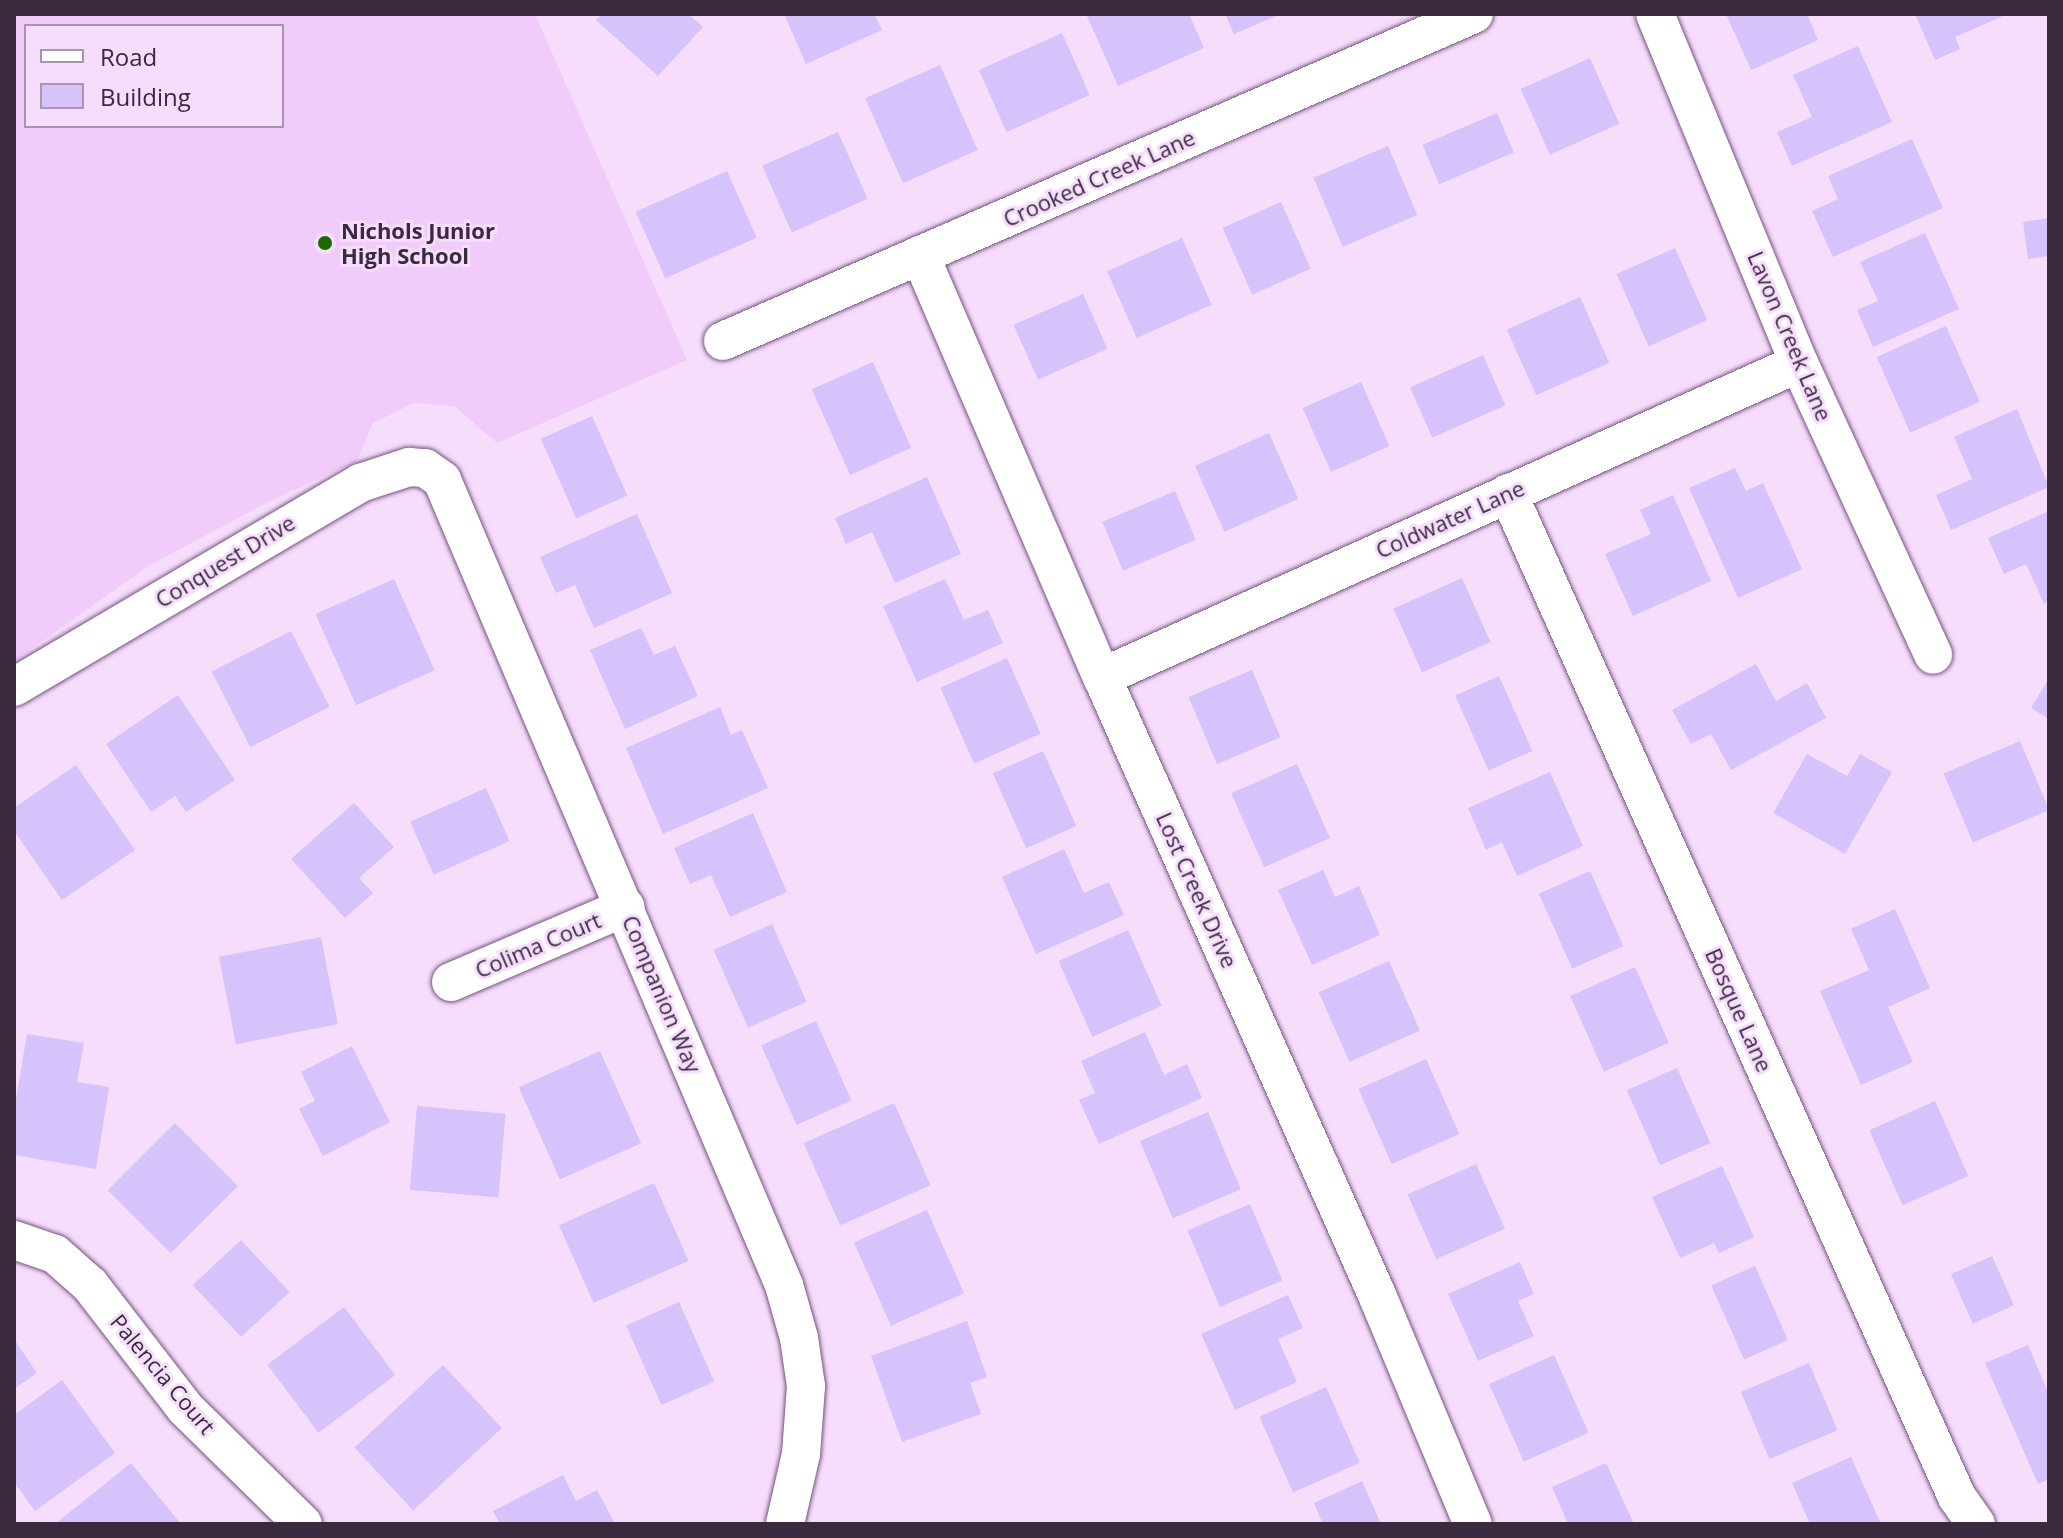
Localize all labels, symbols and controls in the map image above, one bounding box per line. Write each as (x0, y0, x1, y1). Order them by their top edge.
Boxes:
legend (24, 24, 284, 128)
text: Road (100, 40, 157, 73)
text: Building (100, 80, 191, 113)
street label: Crooked Creek Lane (999, 124, 1199, 232)
place label: Nichols Junior High School (341, 217, 495, 268)
marker: Nichols Junior High School (316, 234, 334, 252)
street label: Lavon Creek Lane (1742, 247, 1838, 425)
street label: Coldwater Lane (1372, 474, 1528, 564)
street label: Conquest Drive (151, 509, 299, 613)
street label: Lost Creek Drive (1151, 808, 1243, 972)
street label: Colima Court (471, 907, 605, 983)
street label: Companion Way (617, 911, 707, 1077)
street label: Bosque Lane (1700, 944, 1778, 1076)
street label: Palencia Court (105, 1309, 221, 1439)

